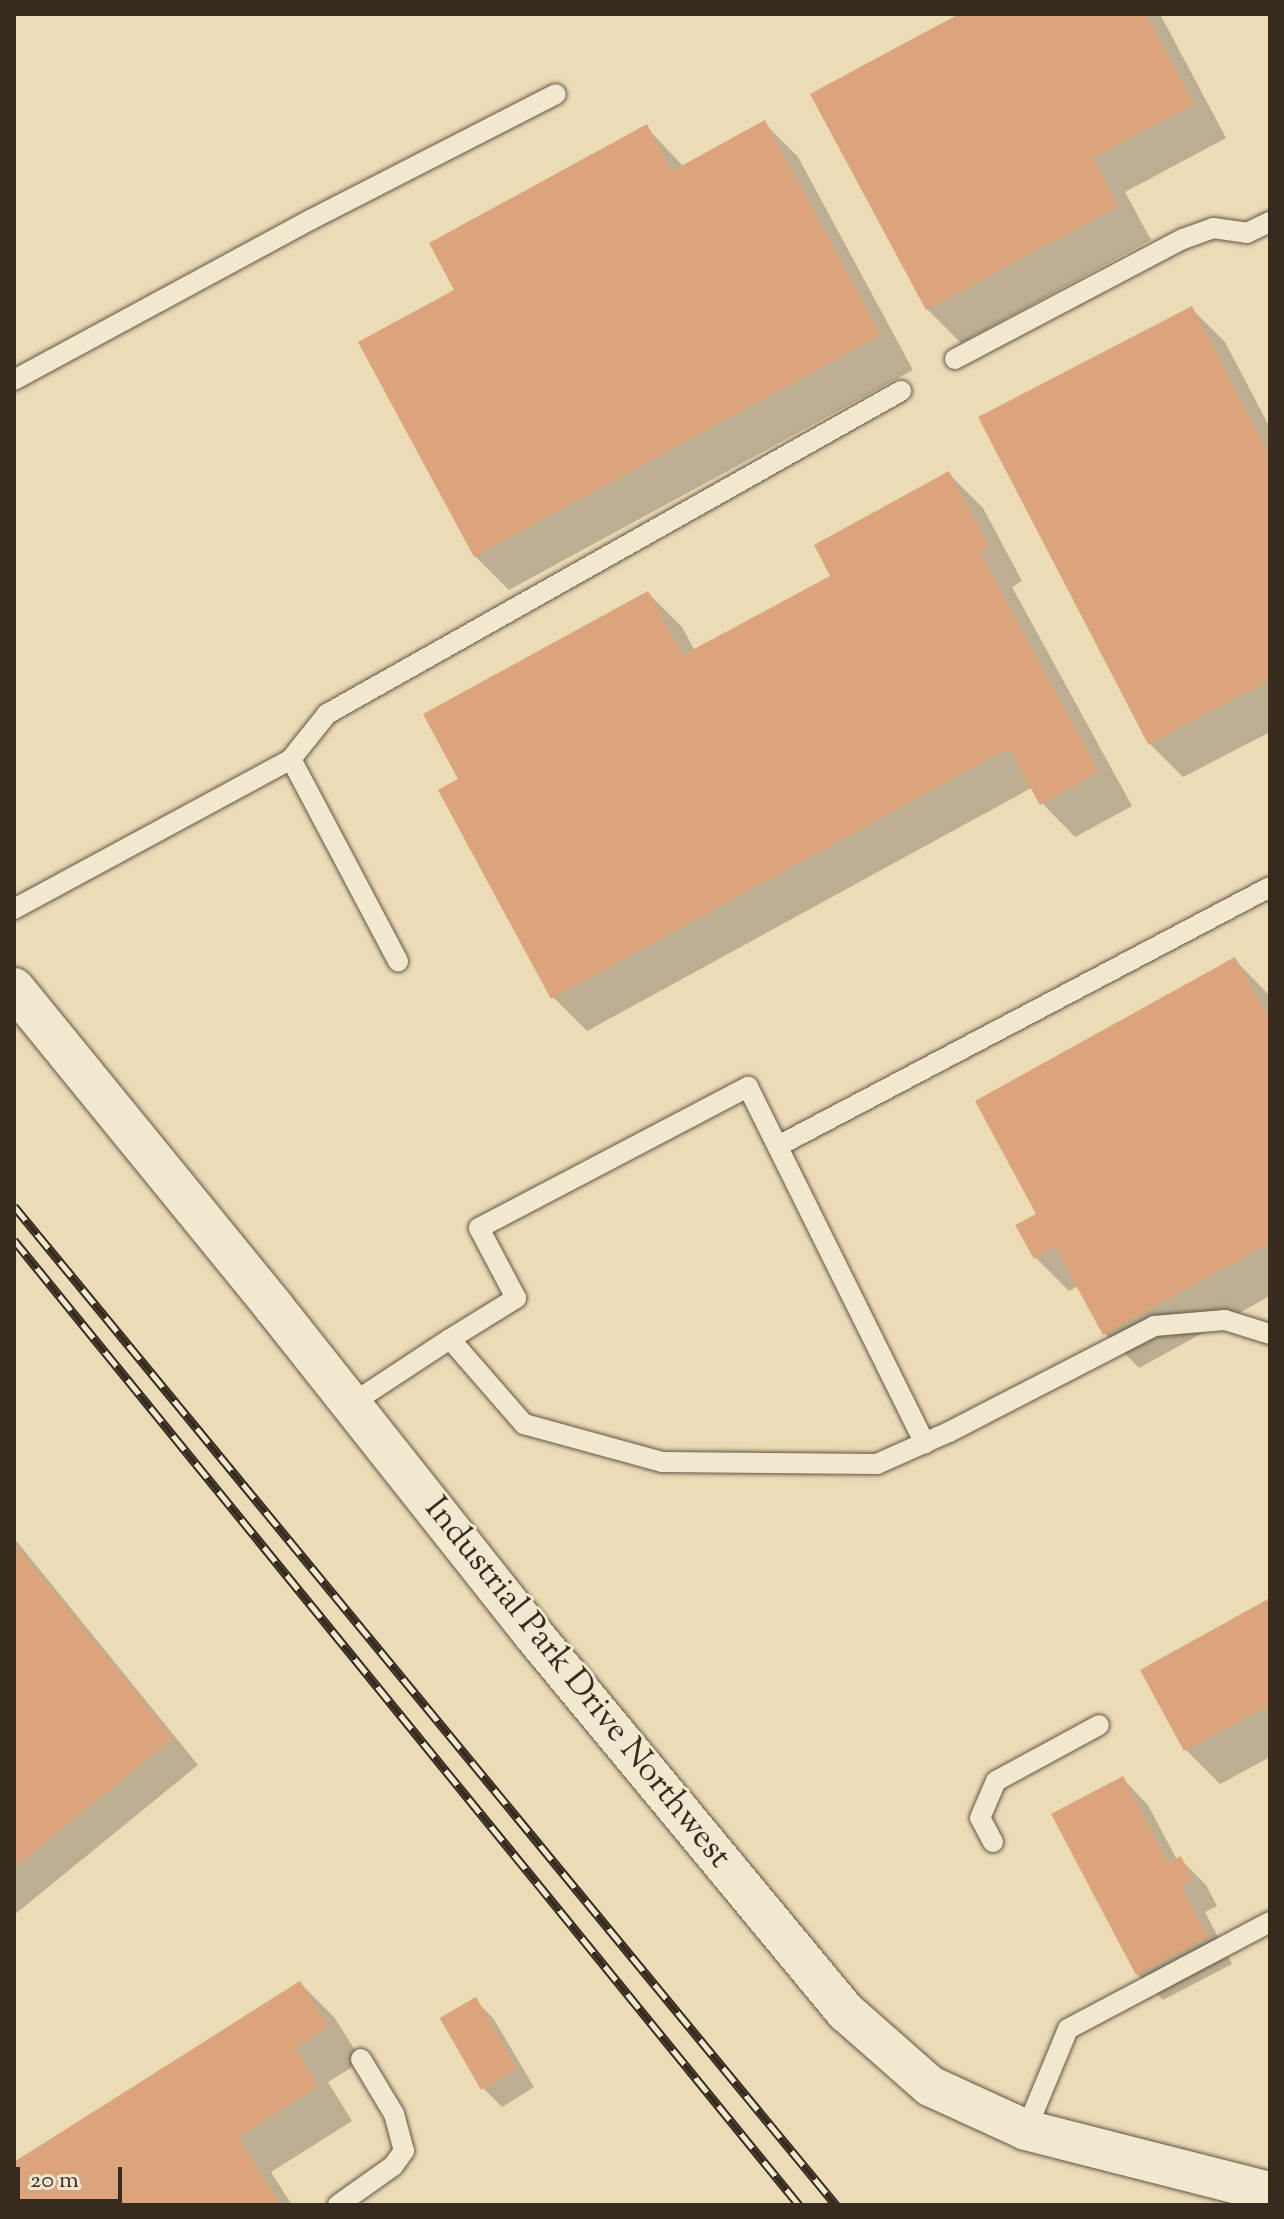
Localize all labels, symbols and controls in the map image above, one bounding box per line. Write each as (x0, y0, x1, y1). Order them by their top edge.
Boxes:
street label: Industrial Park Drive Northwest (415, 1489, 739, 1877)
scale bar (20, 2151, 126, 2201)
text: 20 m (30, 2164, 79, 2198)

